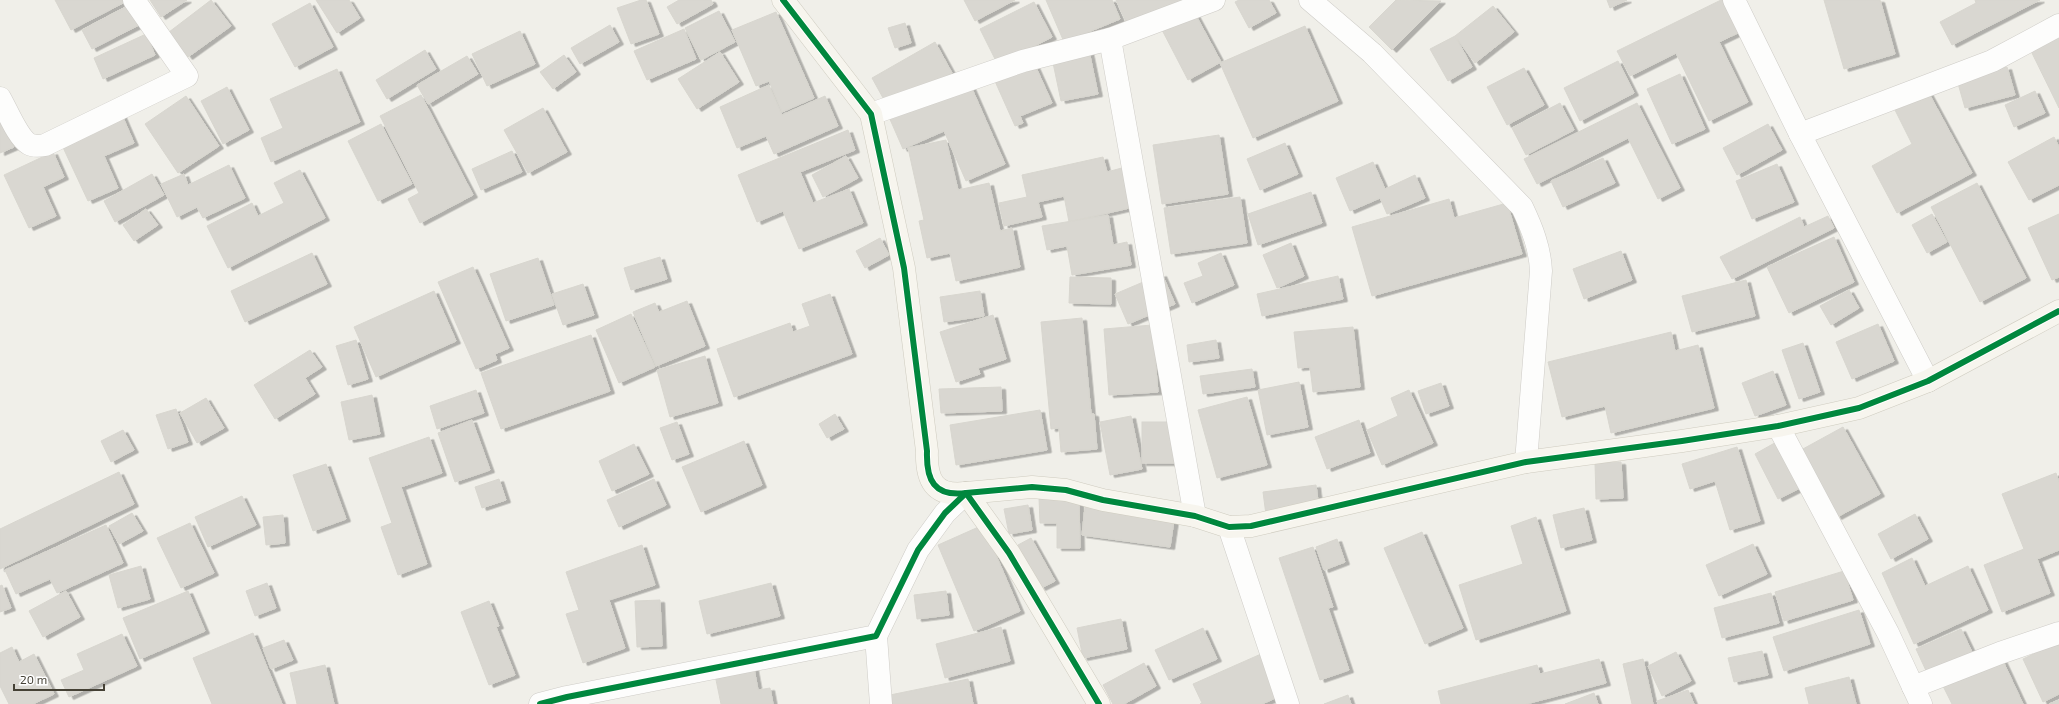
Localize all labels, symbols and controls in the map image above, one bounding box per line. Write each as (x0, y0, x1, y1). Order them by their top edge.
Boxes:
scale bar (14, 666, 104, 692)
text: 20 m (20, 672, 47, 686)

